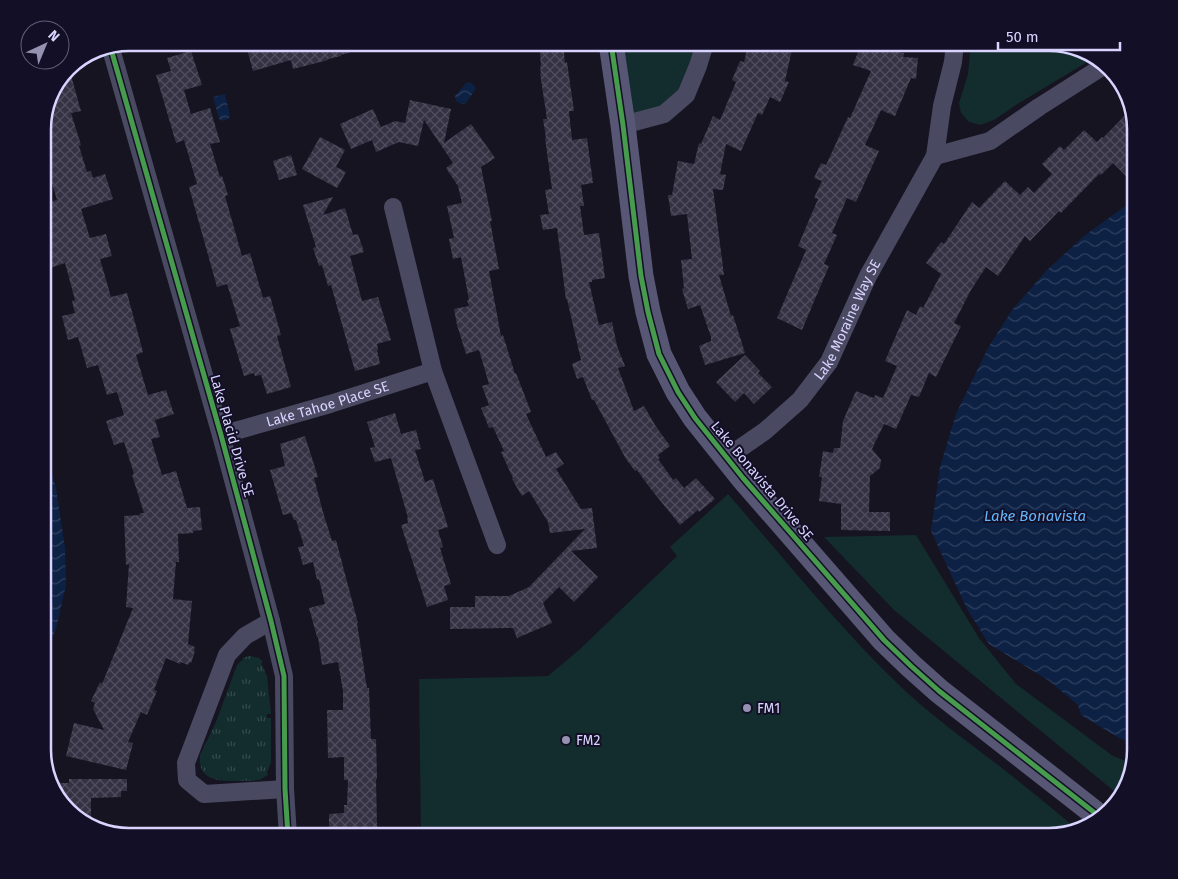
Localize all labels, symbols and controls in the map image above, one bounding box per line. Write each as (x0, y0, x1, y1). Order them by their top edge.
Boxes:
north arrow (20, 20, 70, 70)
scale bar (998, 20, 1120, 52)
text: N (44, 27, 63, 45)
text: 50 m (1006, 28, 1039, 46)
street label: Lake Moraine Way SE (810, 256, 884, 383)
street label: Lake Placid Drive SE (206, 373, 258, 499)
street label: Lake Tahoe Place SE (264, 377, 391, 430)
street label: Lake Bonavista Drive SE (707, 418, 817, 544)
water label: Lake Bonavista (984, 507, 1086, 525)
place label: FM1 (757, 700, 780, 717)
marker: FM1 (741, 702, 753, 714)
place label: FM2 (576, 732, 600, 749)
marker: FM2 (560, 734, 572, 746)

